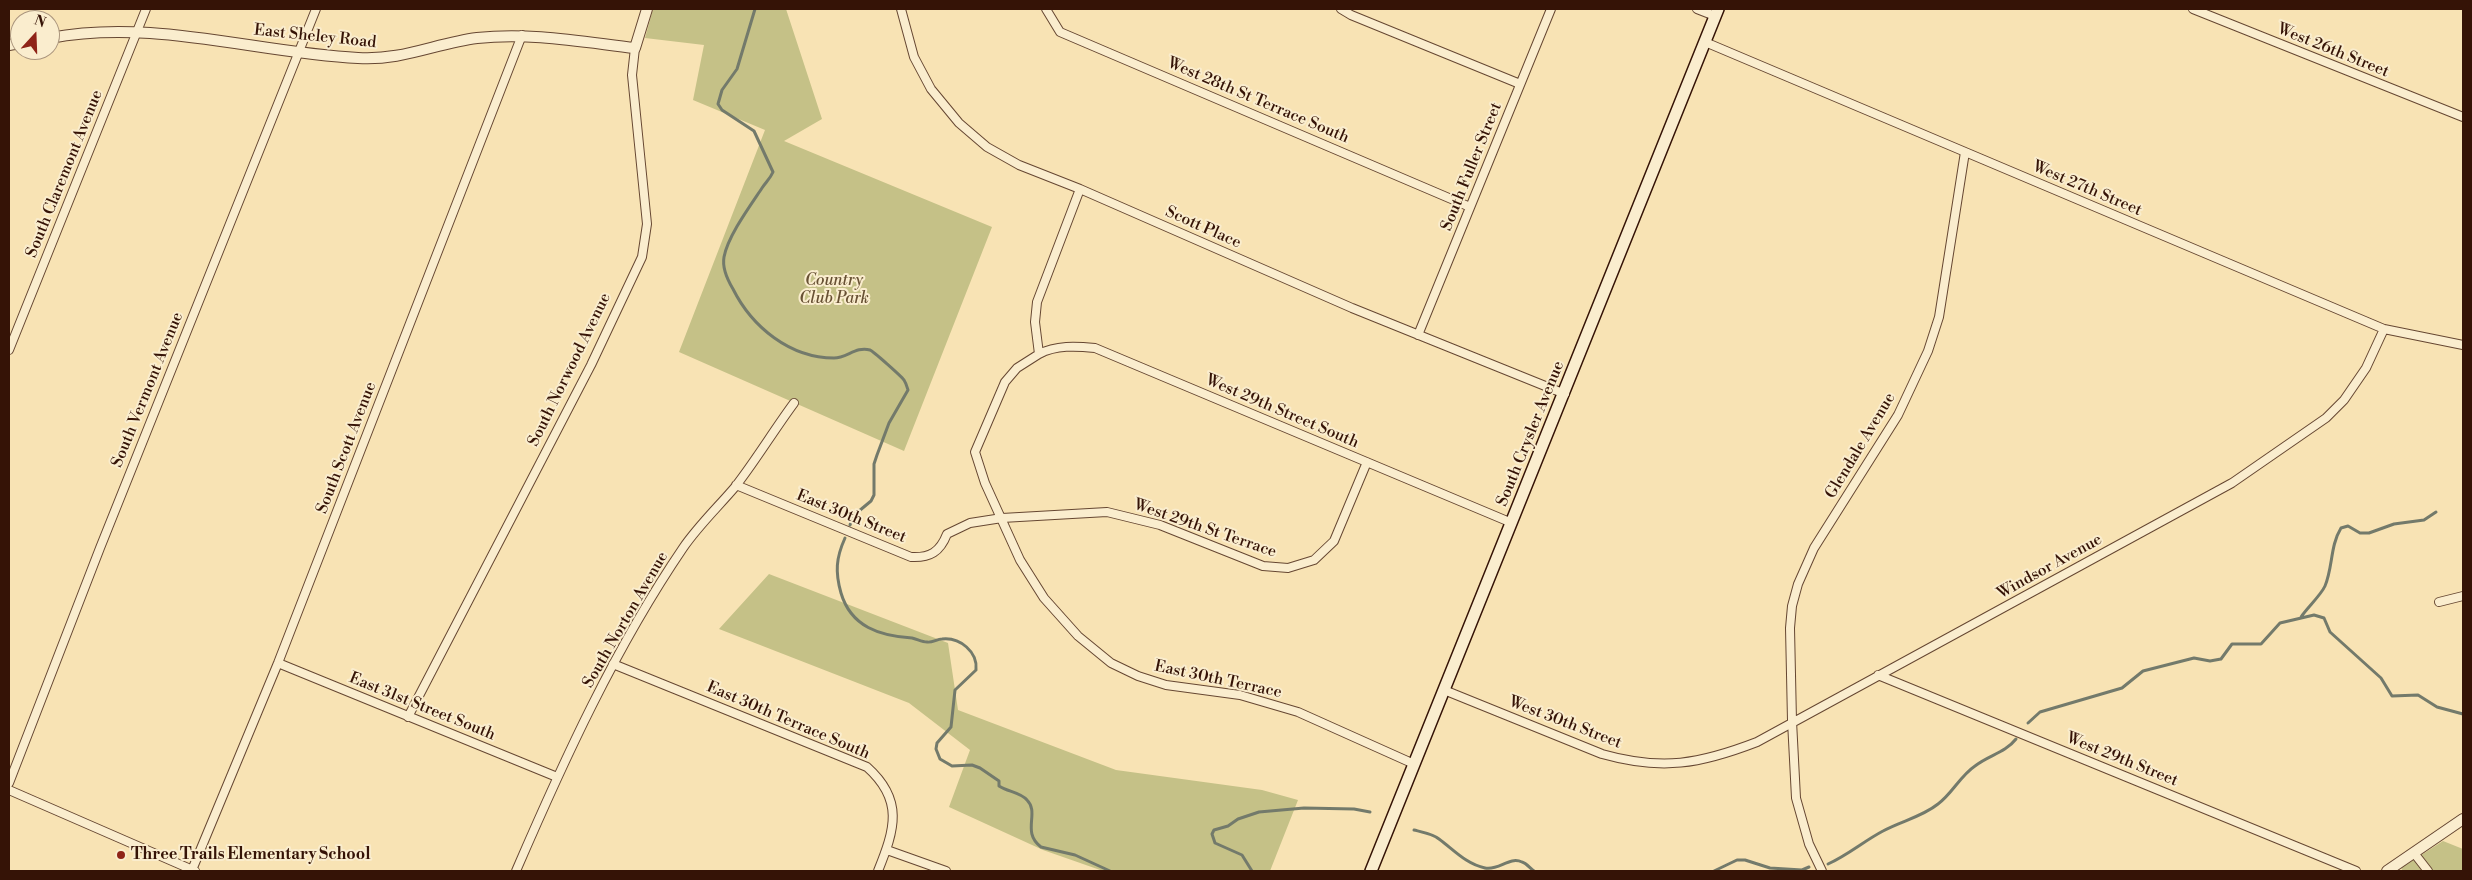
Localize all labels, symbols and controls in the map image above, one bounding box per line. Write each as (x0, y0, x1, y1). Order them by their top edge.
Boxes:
north arrow (10, 10, 60, 60)
text: N (31, 11, 48, 32)
street label: West 26th Street (2274, 20, 2392, 82)
street label: East Sheley Road (253, 21, 377, 53)
street label: West 28th St Terrace South (1164, 54, 1352, 148)
street label: South Claremont Avenue (23, 87, 107, 261)
street label: South Fuller Street (1437, 100, 1507, 234)
street label: West 27th Street (2029, 157, 2145, 221)
street label: Scott Place (1162, 203, 1244, 253)
park label: Country Club Park (799, 271, 869, 309)
street label: South Norwood Avenue (525, 290, 615, 450)
street label: South Vermont Avenue (108, 310, 188, 470)
street label: South Crysler Avenue (1493, 359, 1569, 509)
street label: West 29th Street South (1202, 371, 1362, 453)
street label: South Scott Avenue (313, 379, 381, 517)
street label: Glendale Avenue (1822, 390, 1900, 502)
street label: East 30th Street (793, 486, 909, 548)
street label: West 29th St Terrace (1131, 496, 1279, 562)
street label: Windsor Avenue (1994, 530, 2106, 604)
street label: South Norton Avenue (579, 548, 673, 692)
street label: East 30th Terrace (1153, 657, 1283, 703)
street label: East 31st Street South (346, 669, 498, 745)
street label: East 30th Terrace South (703, 678, 873, 764)
street label: West 30th Street (1506, 693, 1624, 753)
street label: West 29th Street (2063, 729, 2181, 791)
place label: Three Trails Elementary School (131, 845, 370, 865)
marker: Three Trails Elementary School (115, 849, 127, 861)

